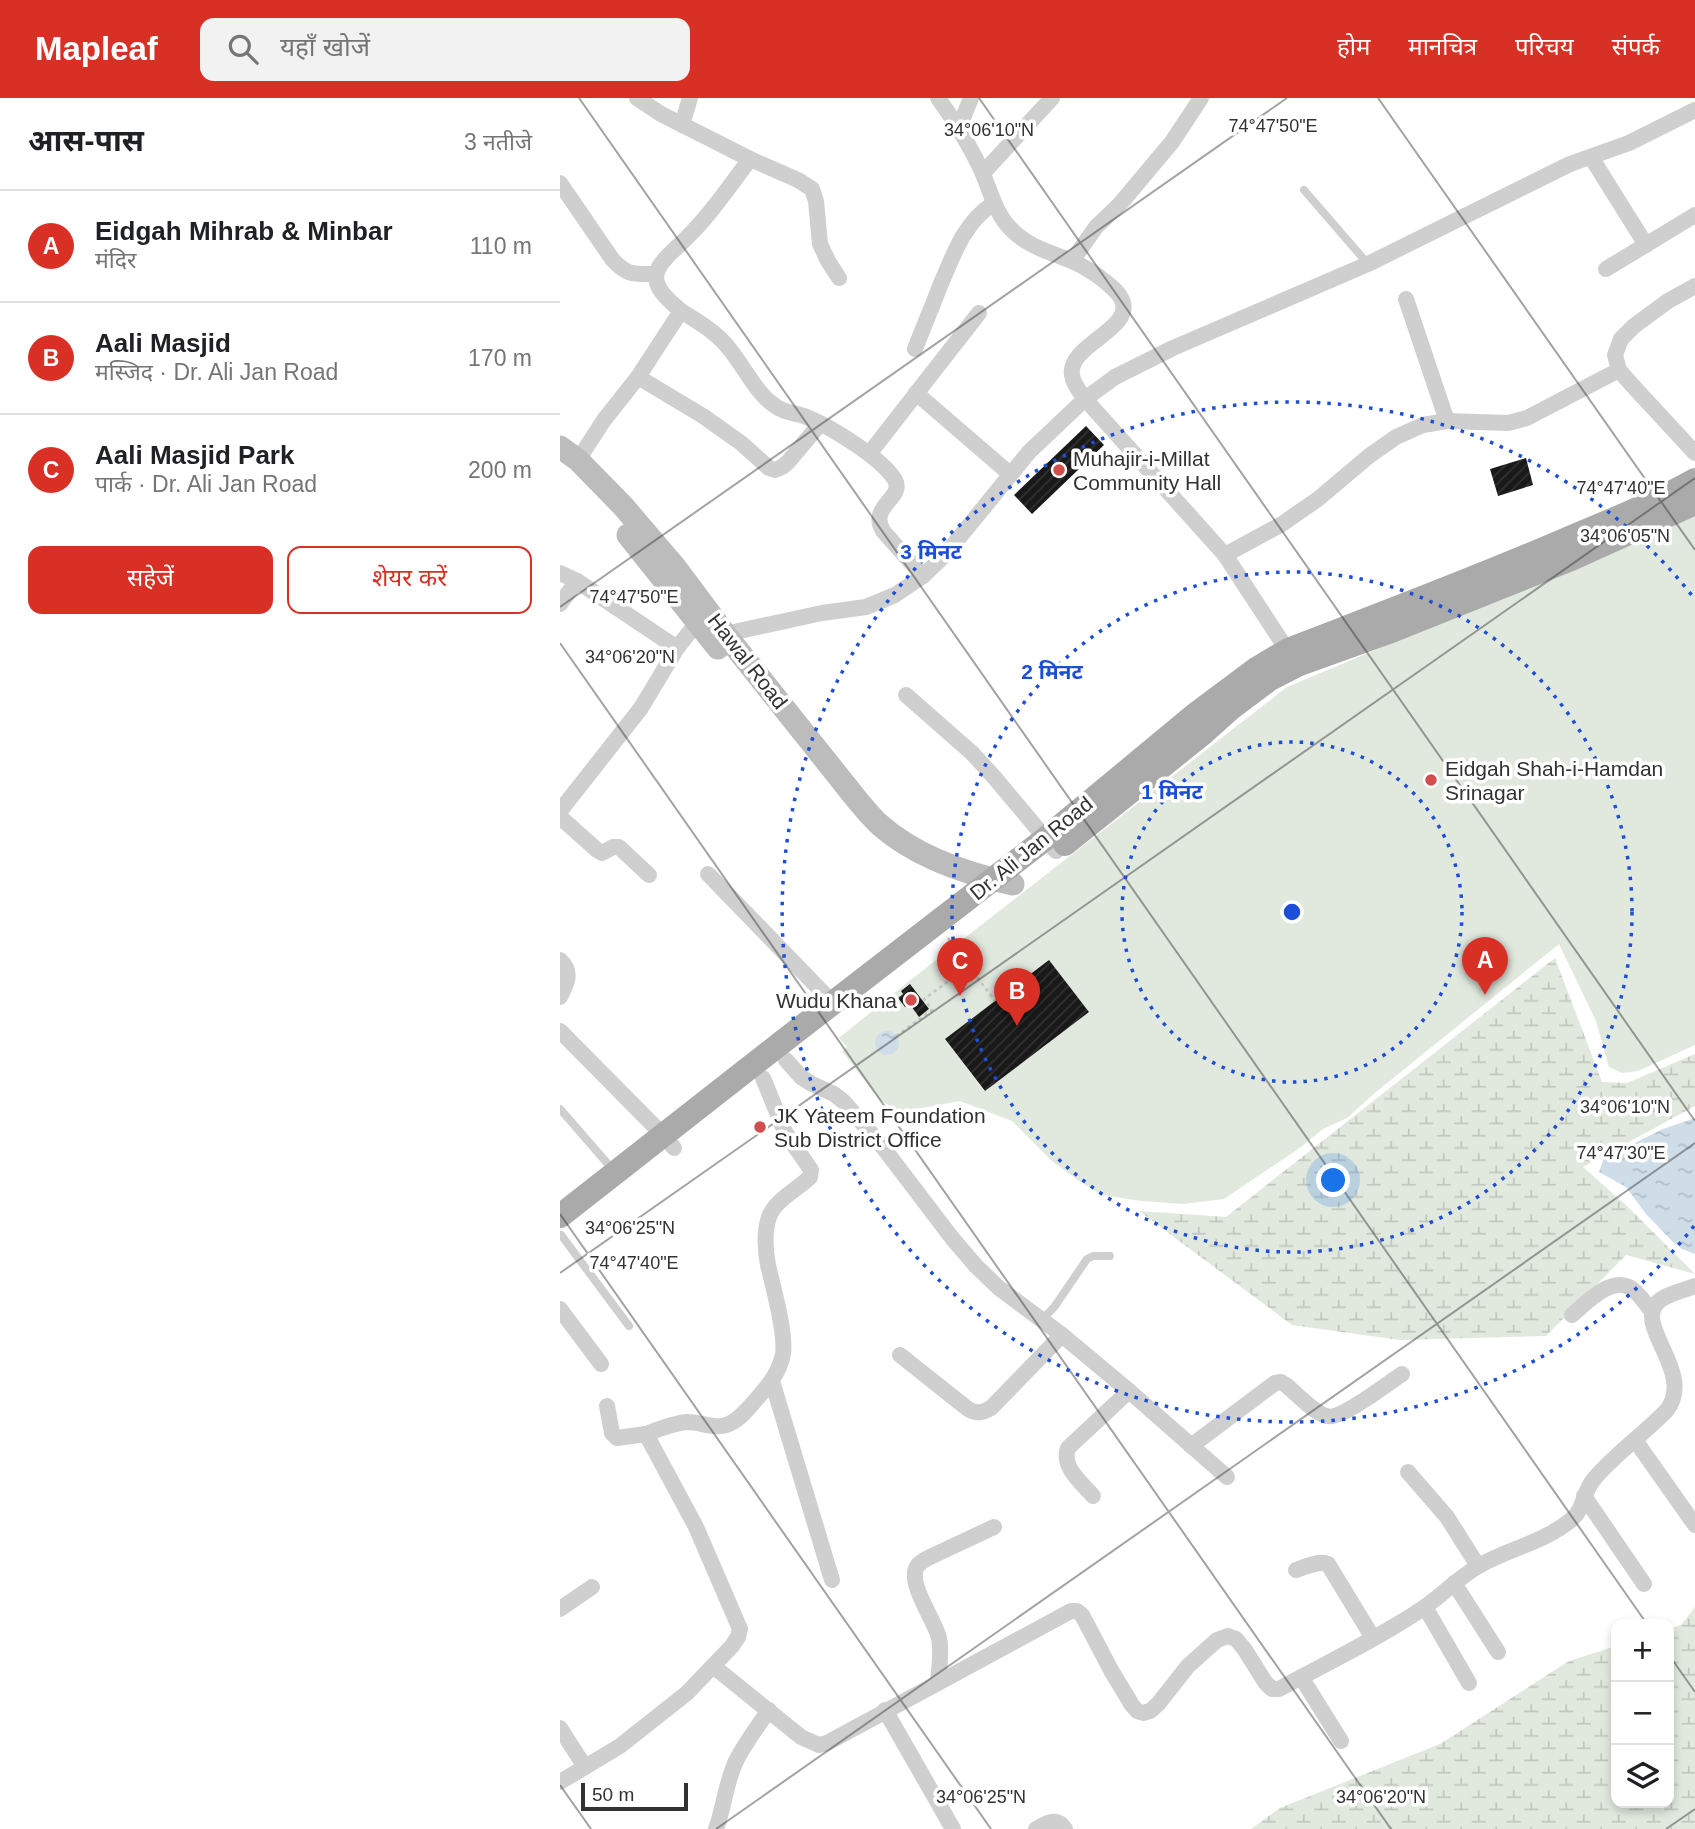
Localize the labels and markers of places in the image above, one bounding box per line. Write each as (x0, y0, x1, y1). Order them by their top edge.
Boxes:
place label: Muhajir-i-Millat Community Hall (1073, 447, 1221, 494)
marker: Muhajir-i-Millat Community Hall (1051, 462, 1067, 478)
place label: Eidgah Shah-i-Hamdan Srinagar (1445, 757, 1663, 804)
marker: Eidgah Shah-i-Hamdan Srinagar (1423, 772, 1439, 788)
centre of rings (1280, 900, 1304, 924)
pin: A (1462, 937, 1508, 995)
pin: C (937, 938, 983, 996)
pin: B (994, 968, 1040, 1026)
place label: Wudu Khana (776, 989, 897, 1012)
marker: Wudu Khana (903, 992, 919, 1008)
place label: JK Yateem Foundation Sub District Office (774, 1104, 986, 1151)
marker: JK Yateem Foundation Sub District Office (752, 1119, 768, 1135)

